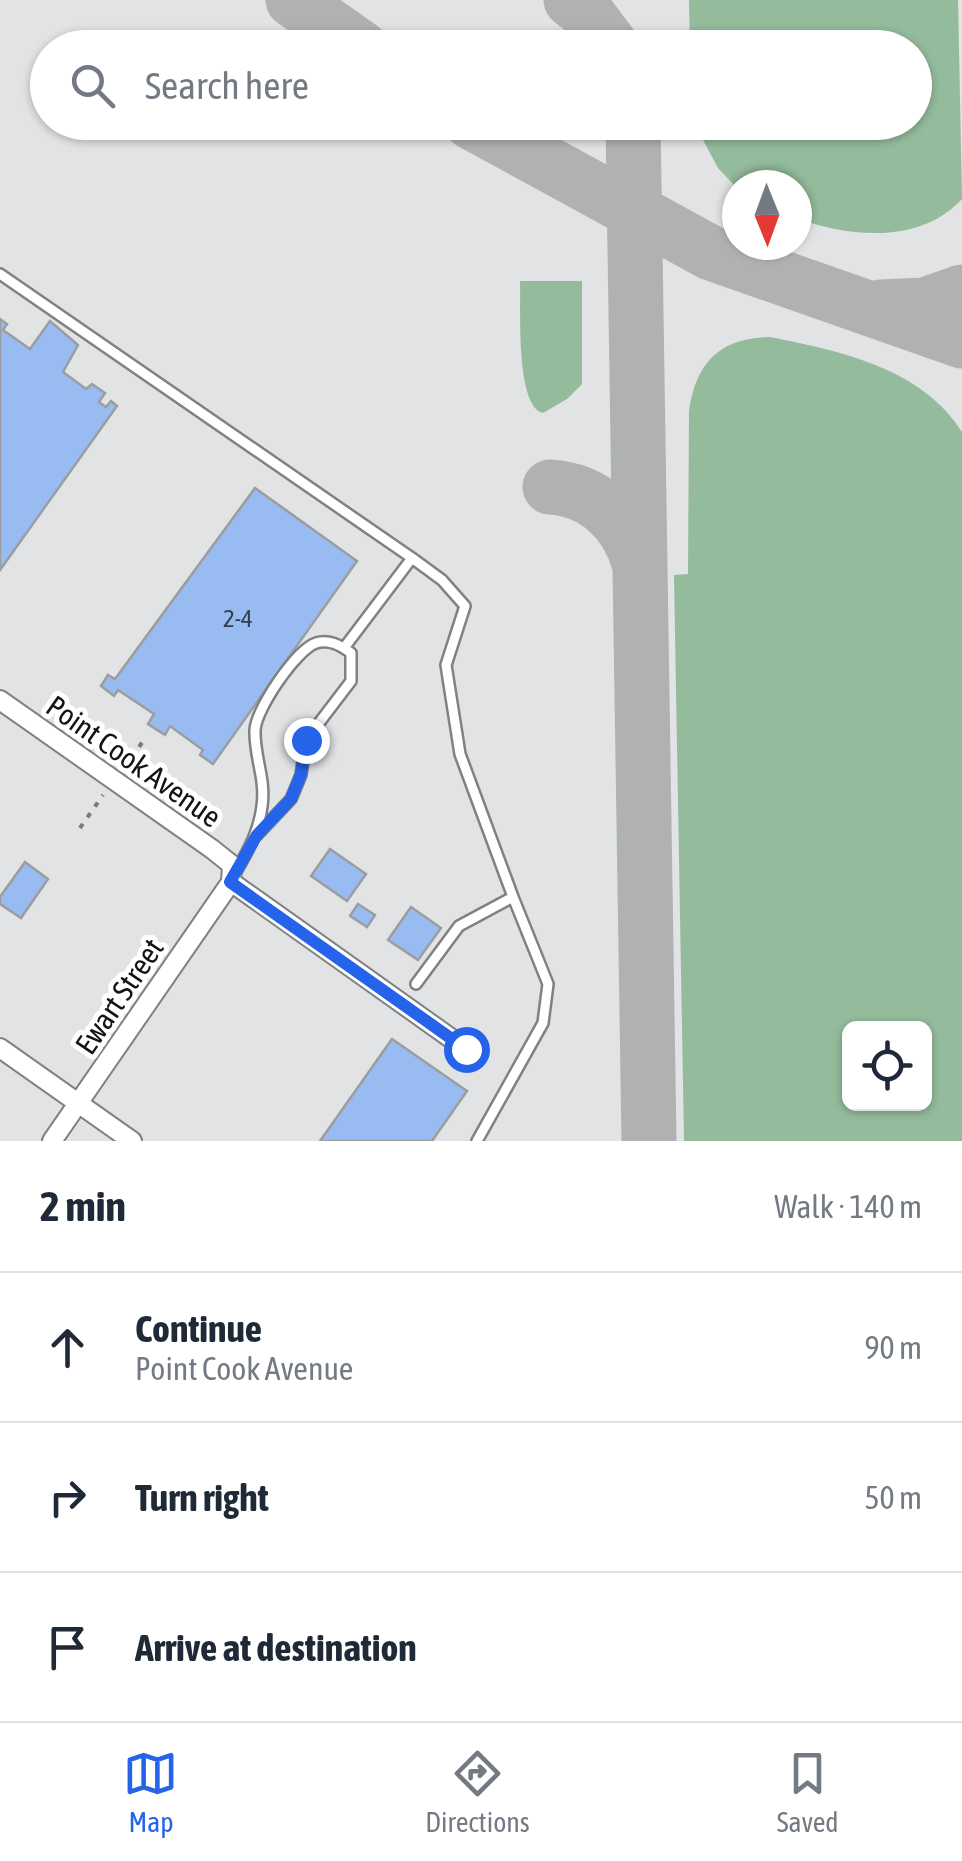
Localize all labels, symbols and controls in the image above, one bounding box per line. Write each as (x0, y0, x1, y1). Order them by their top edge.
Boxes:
search box (30, 30, 932, 140)
icon: search (65, 58, 120, 113)
text: Search here (145, 64, 309, 107)
north arrow (722, 170, 812, 260)
house number: 2-4 (223, 604, 253, 632)
street label: Point Cook Avenue (40, 688, 228, 834)
route end (284, 718, 330, 764)
street label: Ewart Street (68, 932, 170, 1060)
map controls (842, 1021, 932, 1111)
button: locate (842, 1021, 932, 1111)
route start (444, 1027, 490, 1073)
text: 2 min (40, 1182, 126, 1230)
text: Walk · 140 m (774, 1188, 922, 1225)
text: Continue (135, 1307, 262, 1350)
icon: ahead (40, 1320, 95, 1375)
text: 90 m (864, 1329, 922, 1366)
text: Point Cook Avenue (135, 1350, 353, 1387)
icon: right (40, 1470, 95, 1525)
text: Turn right (135, 1476, 269, 1519)
text: 50 m (864, 1479, 922, 1516)
icon: arrive (40, 1620, 95, 1675)
text: Arrive at destination (135, 1626, 417, 1669)
tab: Map (123, 1746, 178, 1838)
tab: Directions (425, 1746, 530, 1838)
tab: Saved (777, 1746, 839, 1838)

